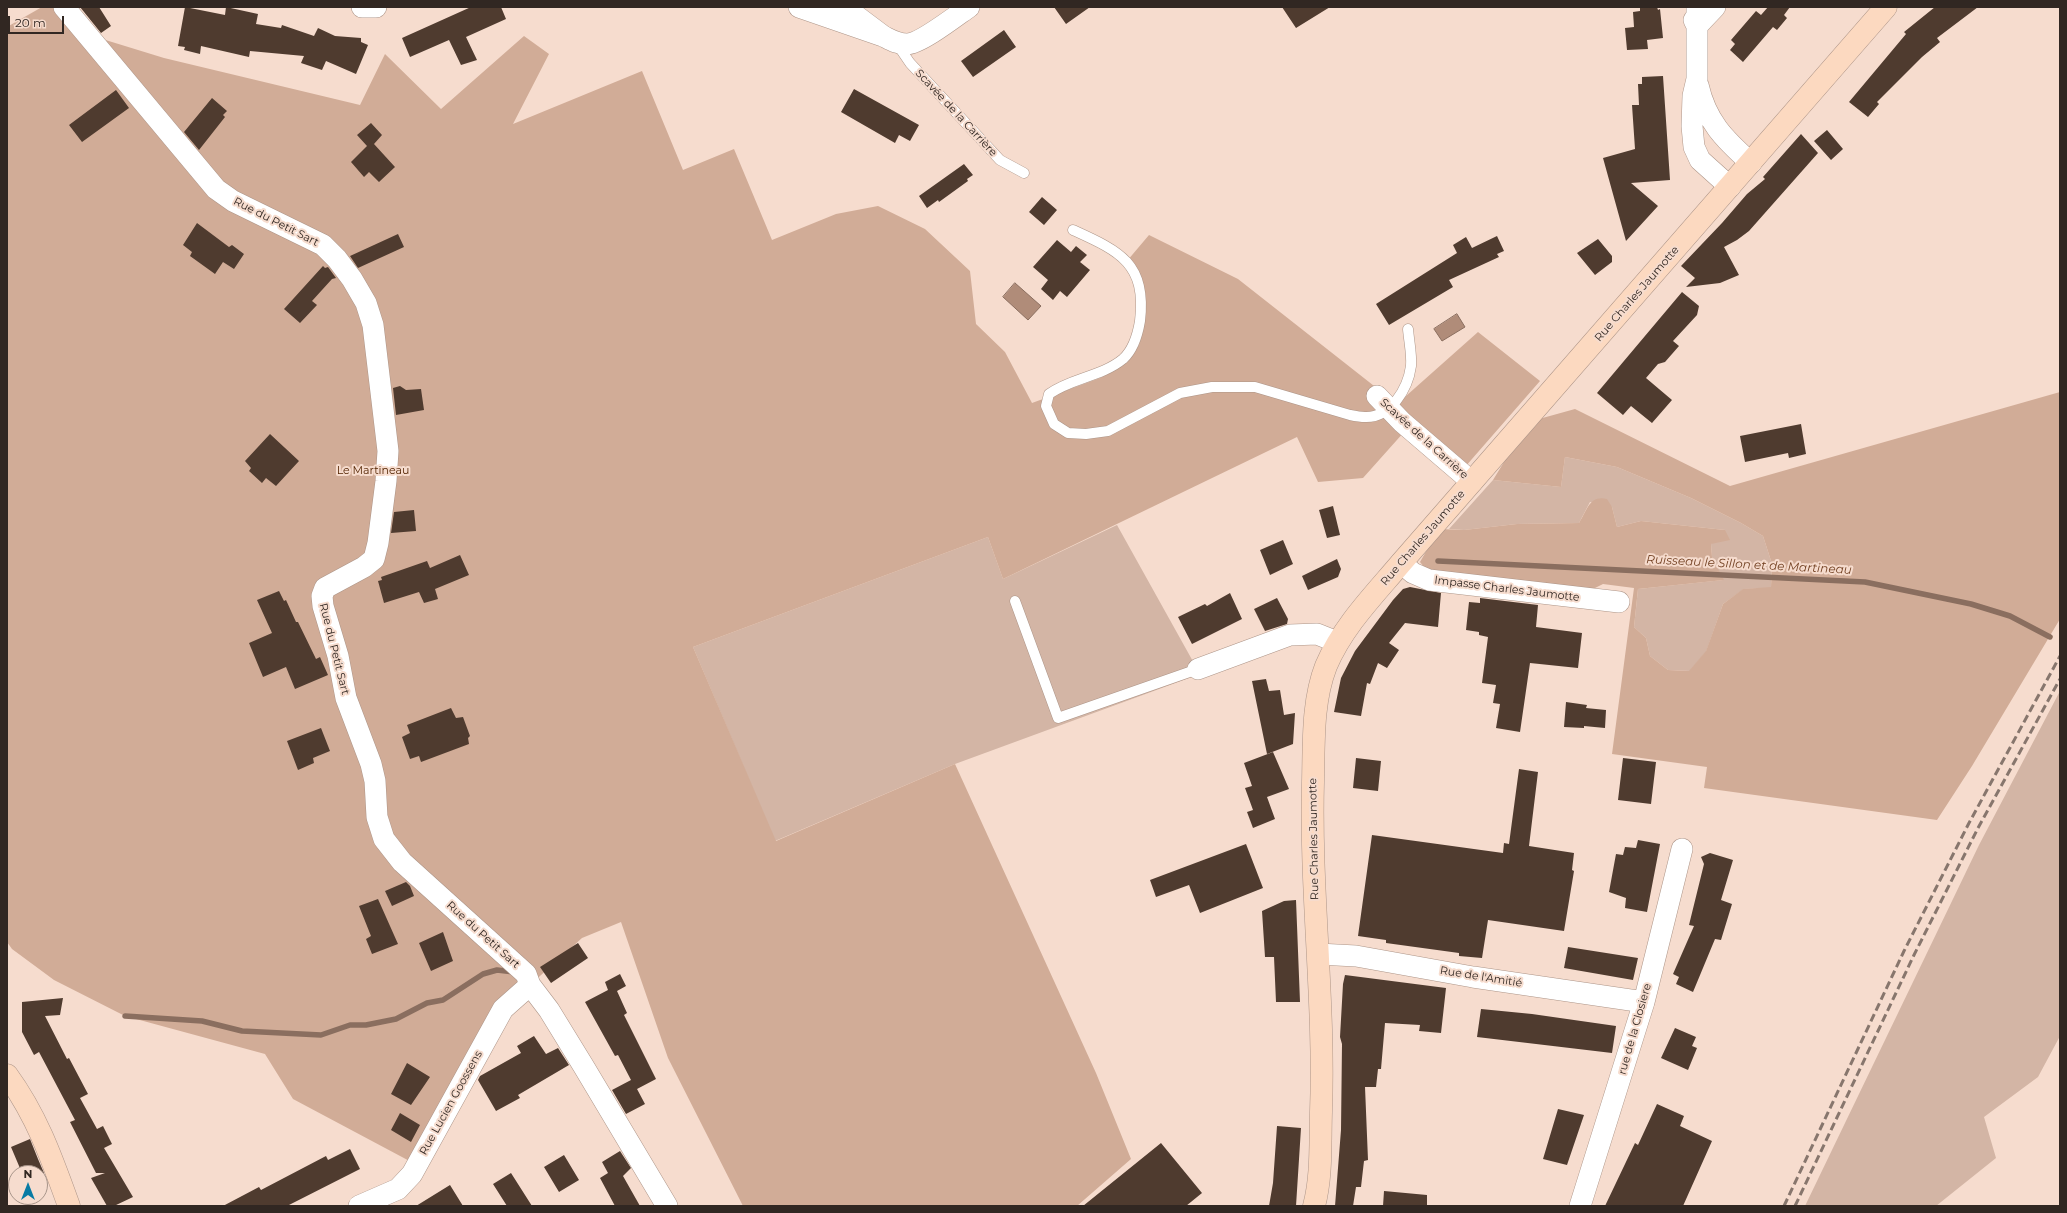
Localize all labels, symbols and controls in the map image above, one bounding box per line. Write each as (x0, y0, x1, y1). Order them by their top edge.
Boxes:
scale bar (10, 8, 66, 34)
text: 20 m (15, 15, 46, 30)
street label: Scavée de la Carrière (912, 67, 1000, 159)
street label: Rue du Petit Sart (231, 195, 321, 249)
street label: Rue Charles Jaumotte (1592, 244, 1682, 344)
street label: Scavée de la Carrière (1377, 396, 1471, 482)
park label: Le Martineau (337, 464, 409, 478)
street label: Rue Charles Jaumotte (1378, 488, 1468, 588)
water label: Ruisseau le Sillon et de Martineau (1646, 552, 1852, 578)
street label: Impasse Charles Jaumotte (1434, 574, 1580, 604)
street label: Rue du Petit Sart (316, 602, 352, 696)
street label: Rue Charles Jaumotte (1306, 778, 1322, 900)
street label: Rue du Petit Sart (444, 899, 522, 971)
street label: Rue de l'Amitié (1439, 964, 1523, 990)
street label: rue de la Closiere (1616, 982, 1654, 1076)
street label: Rue Lucien Goossens (417, 1049, 485, 1157)
north arrow (8, 1165, 48, 1205)
text: N (24, 1167, 32, 1181)

